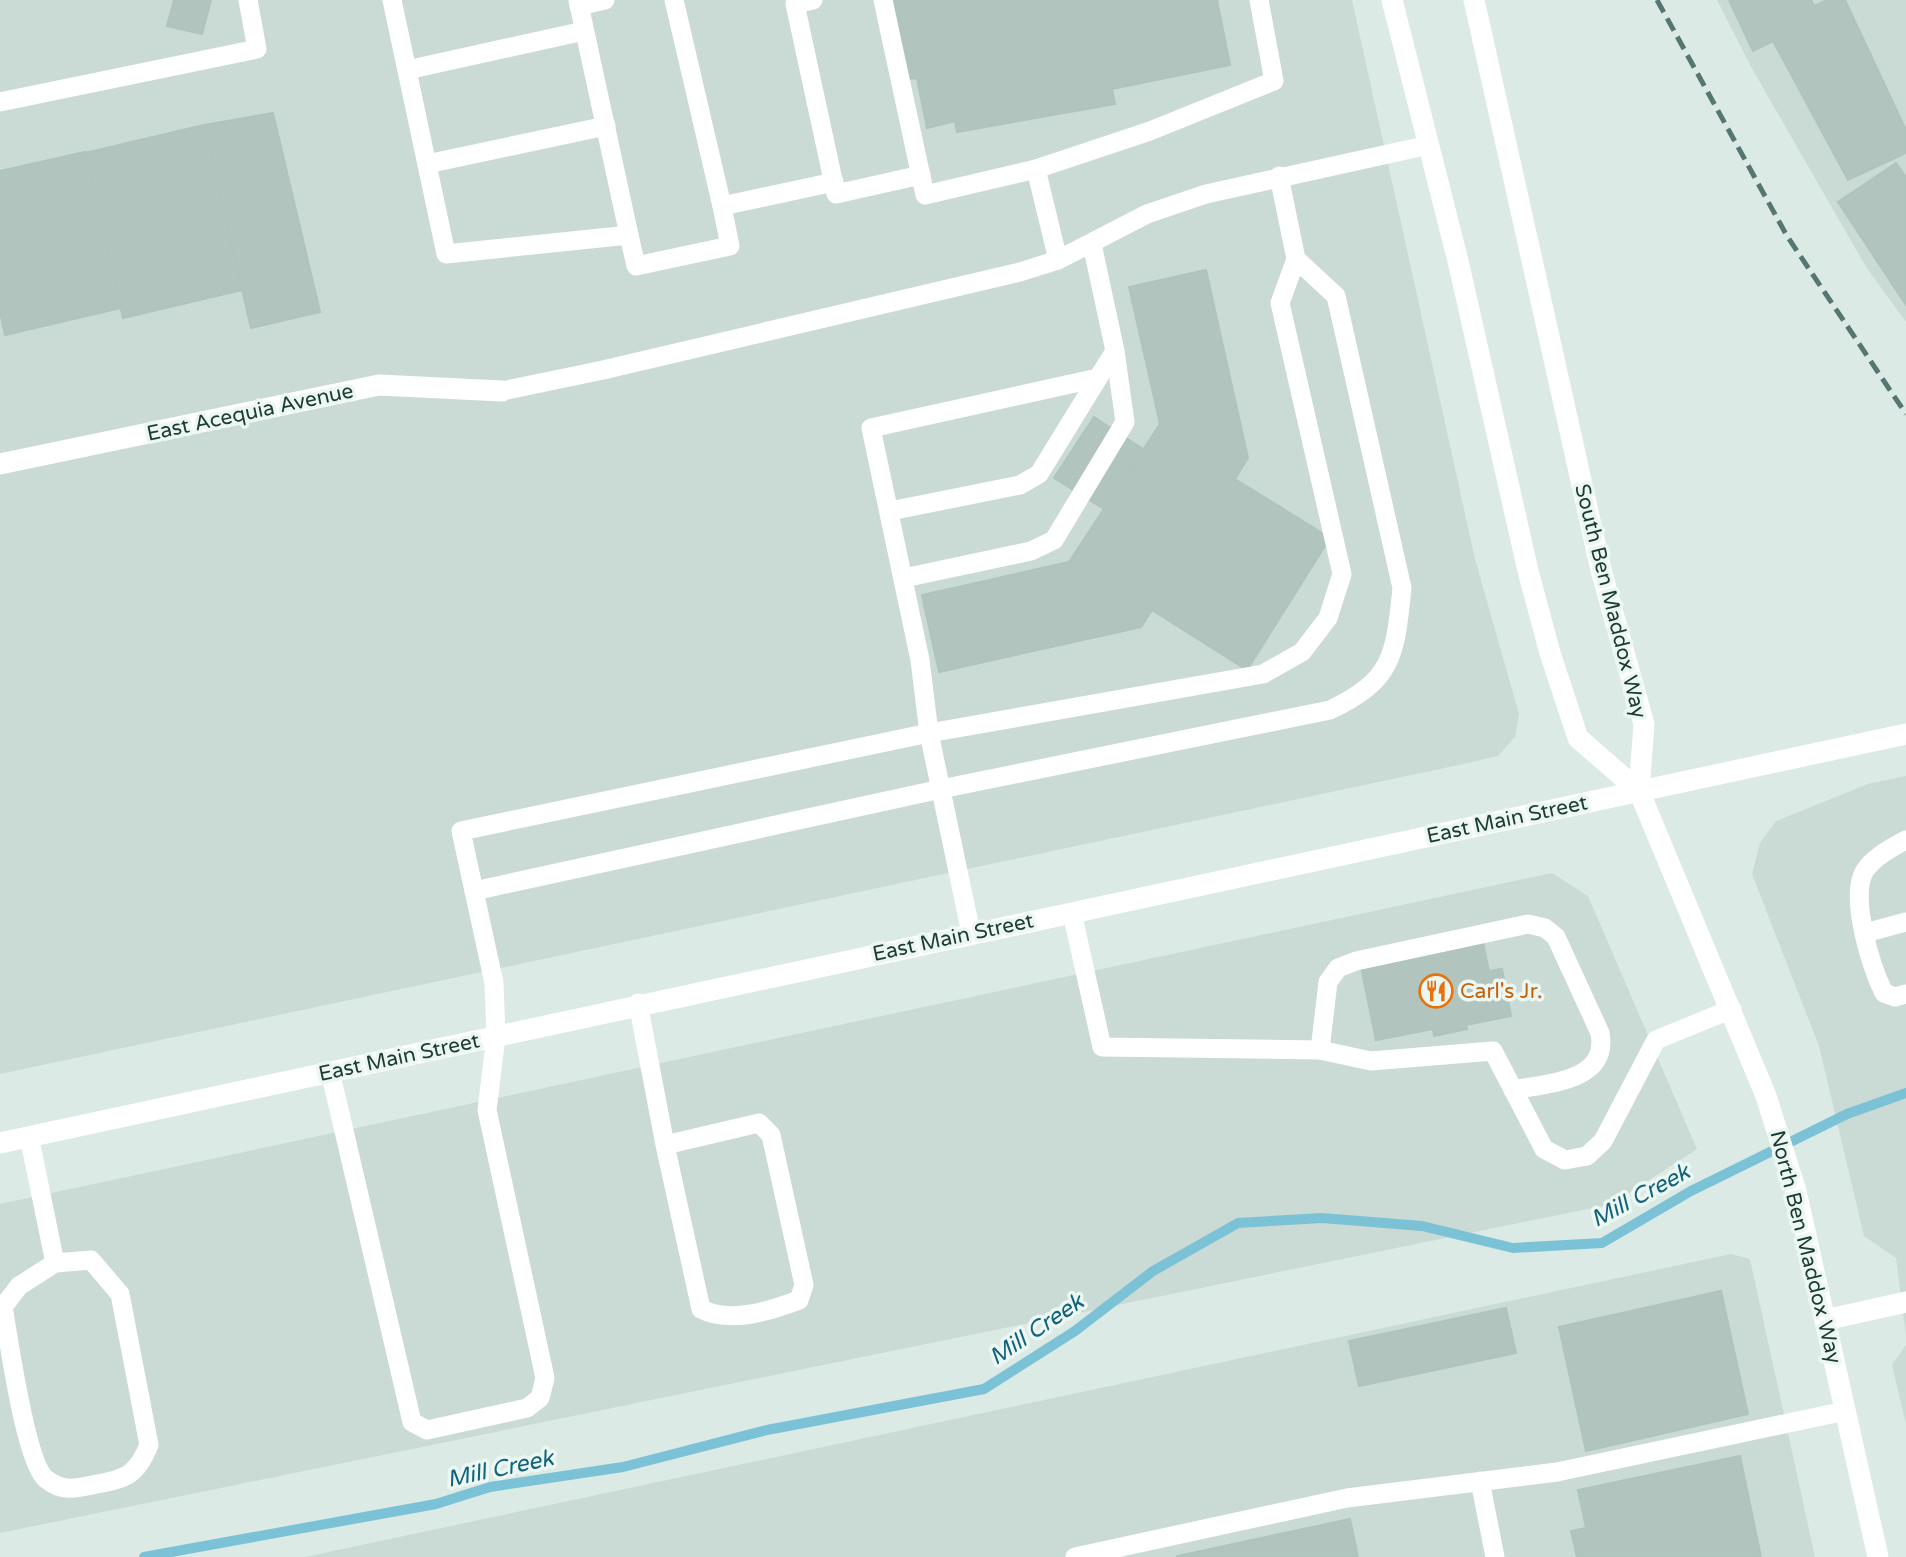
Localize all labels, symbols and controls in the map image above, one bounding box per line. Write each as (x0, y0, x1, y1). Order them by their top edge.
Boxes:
street label: East Acequia Avenue (144, 378, 356, 447)
street label: South Ben Maddox Way (1569, 481, 1652, 721)
street label: East Main Street (1424, 790, 1590, 849)
street label: East Main Street (870, 908, 1036, 967)
restaurant icon: Carl's Jr. (1417, 972, 1455, 1010)
place label: Carl's Jr. (1460, 979, 1543, 1004)
street label: East Main Street (316, 1028, 482, 1087)
street label: North Ben Maddox Way (1764, 1128, 1847, 1366)
water label: Mill Creek (1586, 1157, 1696, 1234)
water label: Mill Creek (984, 1287, 1090, 1372)
water label: Mill Creek (444, 1444, 557, 1494)

